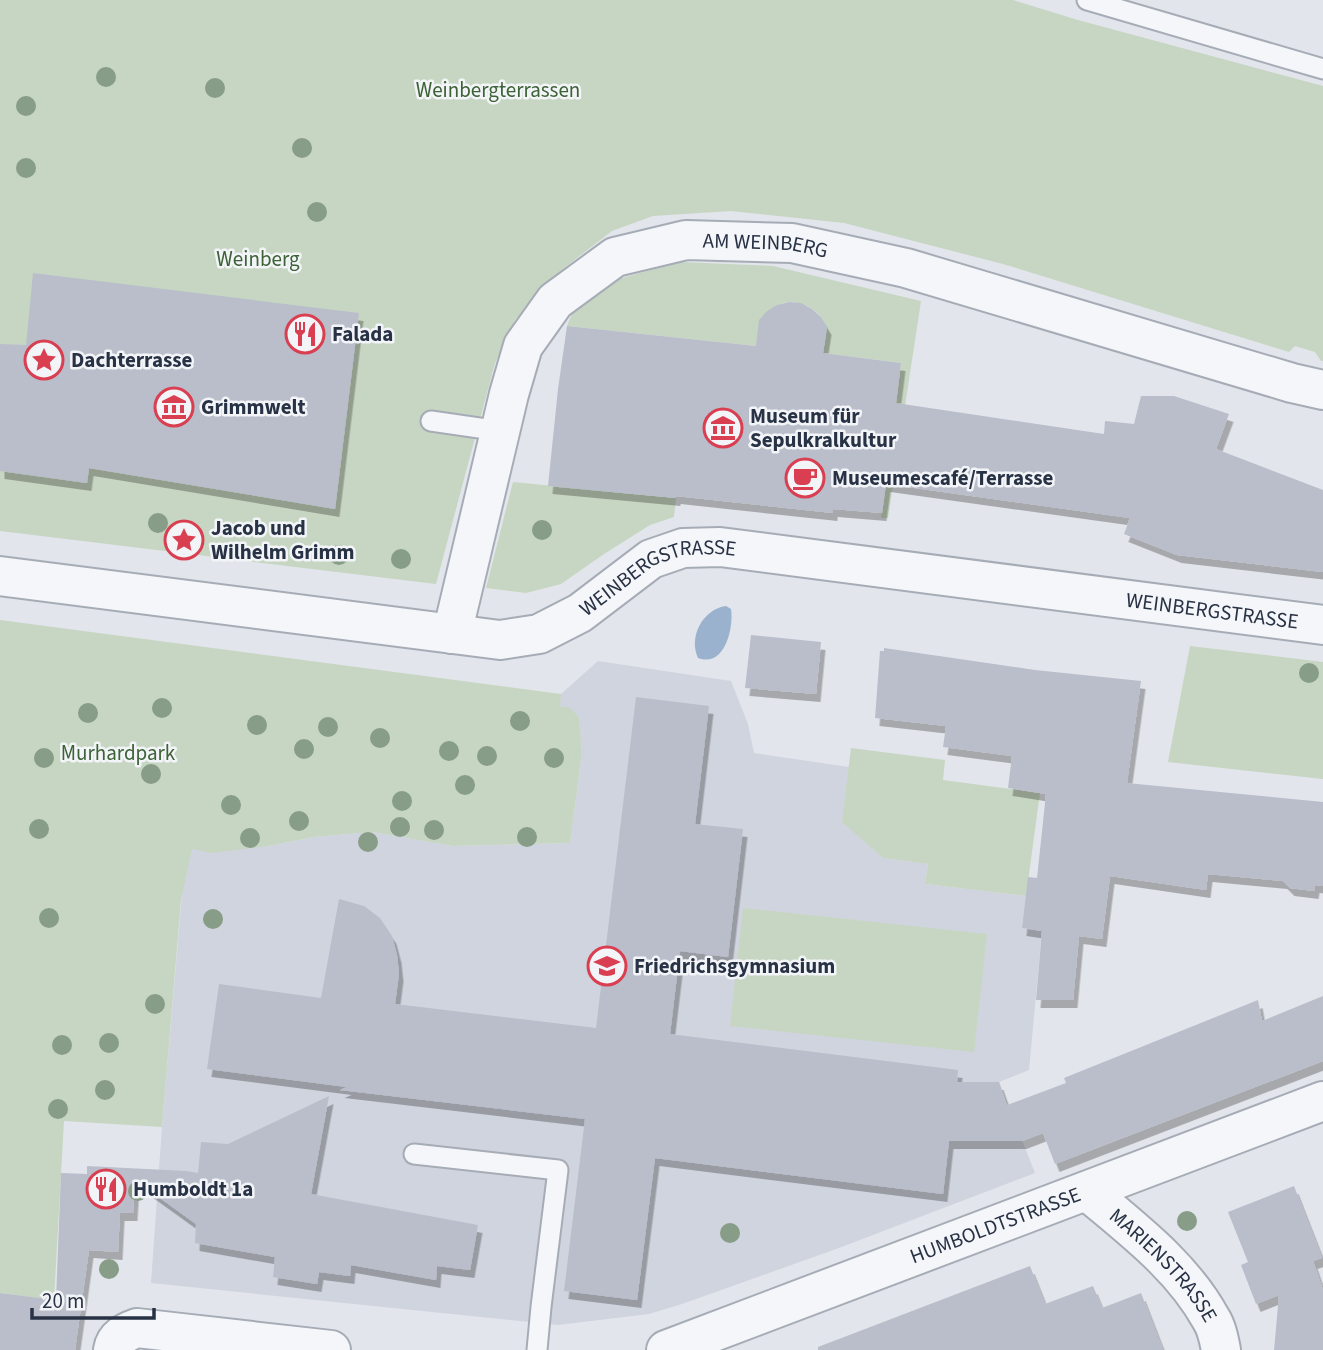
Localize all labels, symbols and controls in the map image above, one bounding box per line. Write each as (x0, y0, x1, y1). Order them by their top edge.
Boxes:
park label: Weinbergterrassen (416, 75, 580, 105)
street label: AM WEINBERG (702, 225, 831, 265)
park label: Weinberg (216, 244, 300, 274)
restaurant icon: Falada (284, 313, 326, 355)
place label: Falada (332, 319, 393, 349)
place icon: Dachterrasse (23, 339, 65, 381)
place label: Dachterrasse (71, 345, 193, 375)
museum icon: Grimmwelt (153, 386, 195, 428)
place label: Grimmwelt (201, 392, 306, 422)
place label: Museum für Sepulkralkultur (750, 401, 897, 455)
museum icon: Museum für Sepulkralkultur (702, 407, 744, 449)
cafe icon: Museumescafé/Terrasse (784, 457, 826, 499)
place label: Museumescafé/Terrasse (832, 463, 1054, 493)
place label: Jacob und Wilhelm Grimm (211, 513, 355, 567)
place icon: Jacob und Wilhelm Grimm (163, 519, 205, 561)
street label: WEINBERGSTRASSE (573, 532, 738, 623)
street label: WEINBERGSTRASSE (1124, 585, 1300, 637)
park label: Murhardpark (61, 738, 176, 768)
school or university icon: Friedrichsgymnasium (586, 945, 628, 987)
place label: Friedrichsgymnasium (634, 951, 835, 981)
restaurant icon: Humboldt 1a (85, 1168, 127, 1210)
place label: Humboldt 1a (133, 1174, 253, 1204)
street label: HUMBOLDTSTRASSE (905, 1179, 1085, 1271)
street label: MARIENSTRASSE (1103, 1201, 1225, 1328)
scale bar (32, 1276, 154, 1320)
text: 20 m (42, 1286, 84, 1316)

